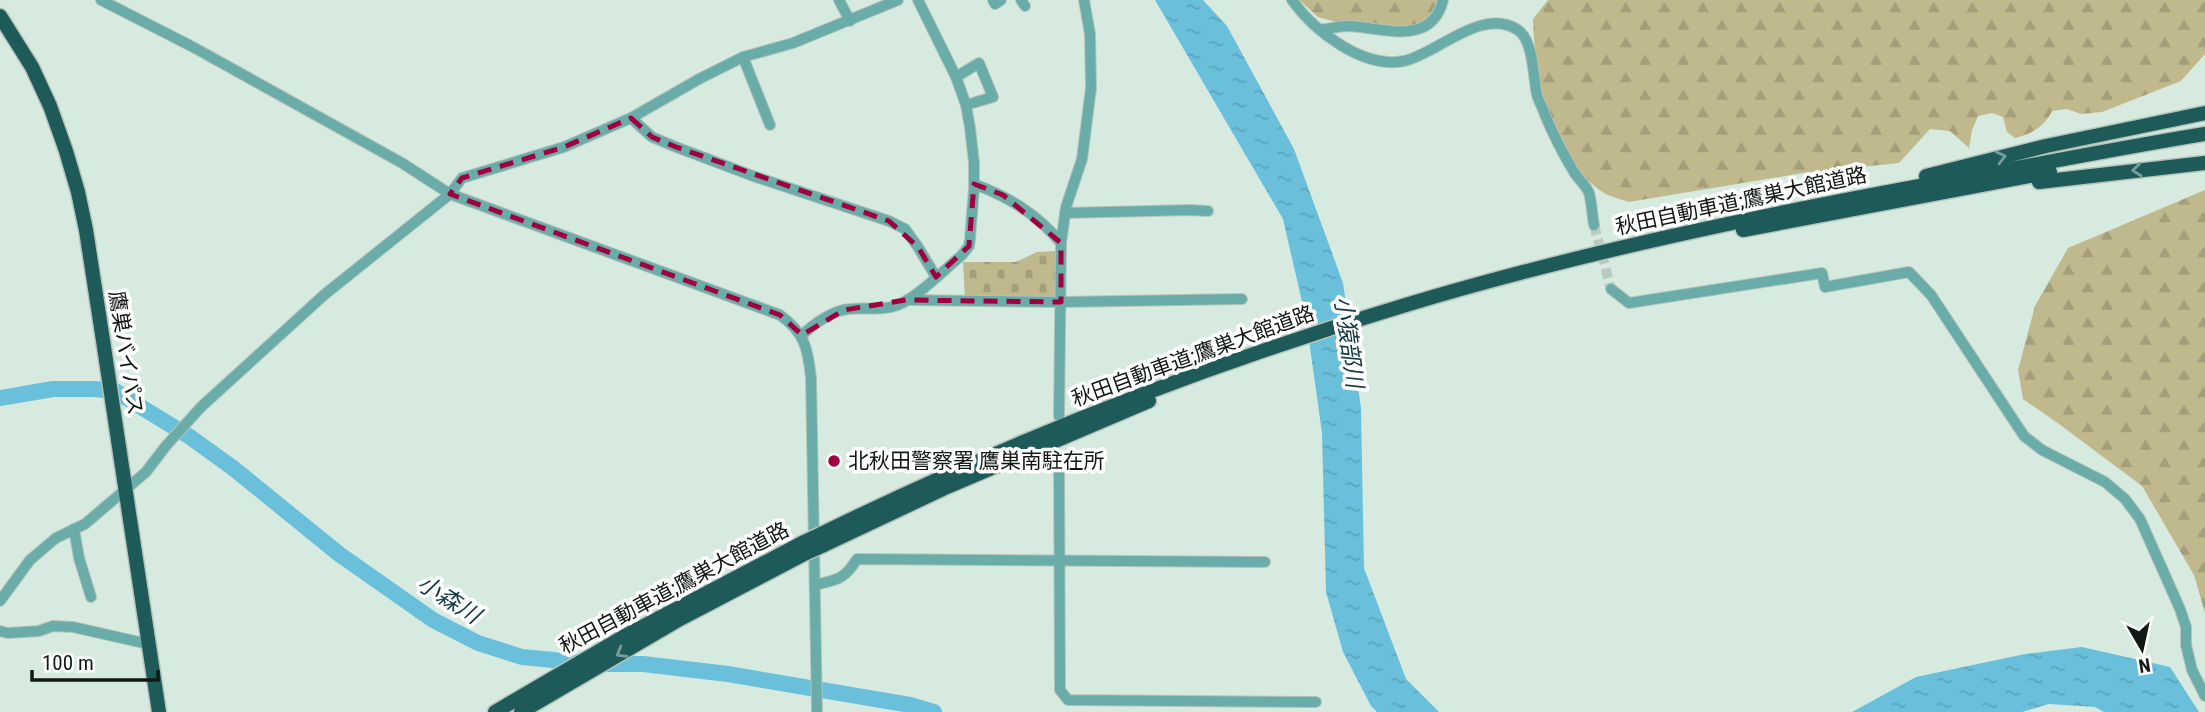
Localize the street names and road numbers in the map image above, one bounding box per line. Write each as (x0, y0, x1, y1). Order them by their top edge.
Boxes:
street label: 秋田自動車道;鷹巣大館道路 (1613, 163, 1869, 239)
street label: 鷹巣バイパス (104, 289, 148, 417)
street label: 秋田自動車道;鷹巣大館道路 (1068, 301, 1318, 411)
street label: 秋田自動車道;鷹巣大館道路 (555, 517, 793, 659)

